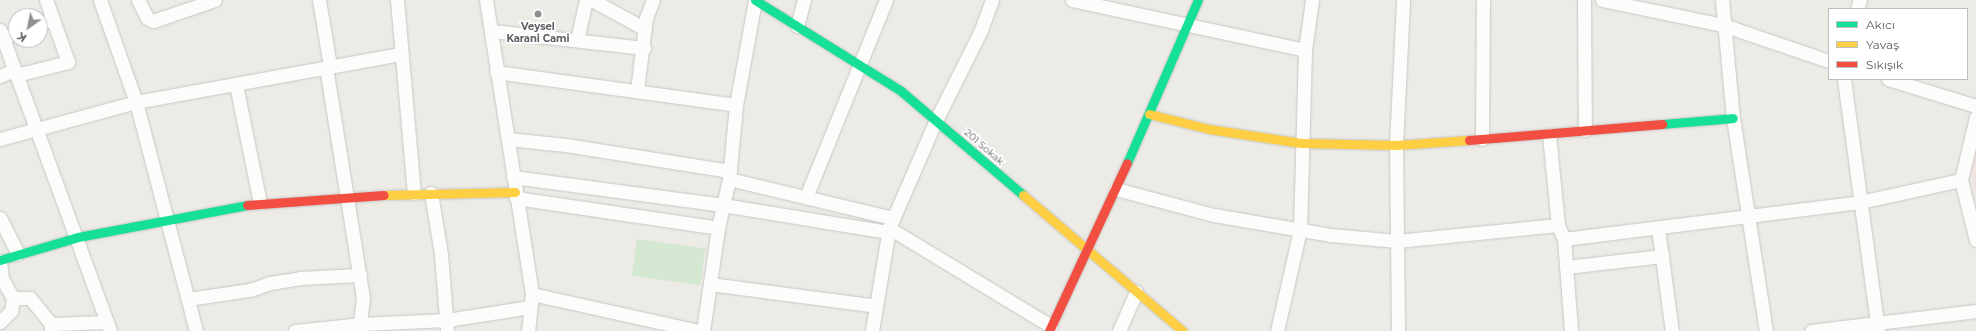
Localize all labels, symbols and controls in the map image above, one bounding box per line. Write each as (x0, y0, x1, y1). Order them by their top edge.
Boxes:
north arrow (8, 8, 48, 48)
legend (1828, 8, 1968, 80)
marker: Veysel Karani Cami (533, 9, 543, 19)
text: Akıcı (1866, 17, 1895, 32)
place label: Veysel Karani Cami (506, 20, 570, 44)
text: K (15, 29, 29, 45)
text: Yavaş (1866, 37, 1899, 52)
text: Sıkışık (1866, 57, 1903, 72)
street label: 201 Sokak (962, 127, 1006, 167)

